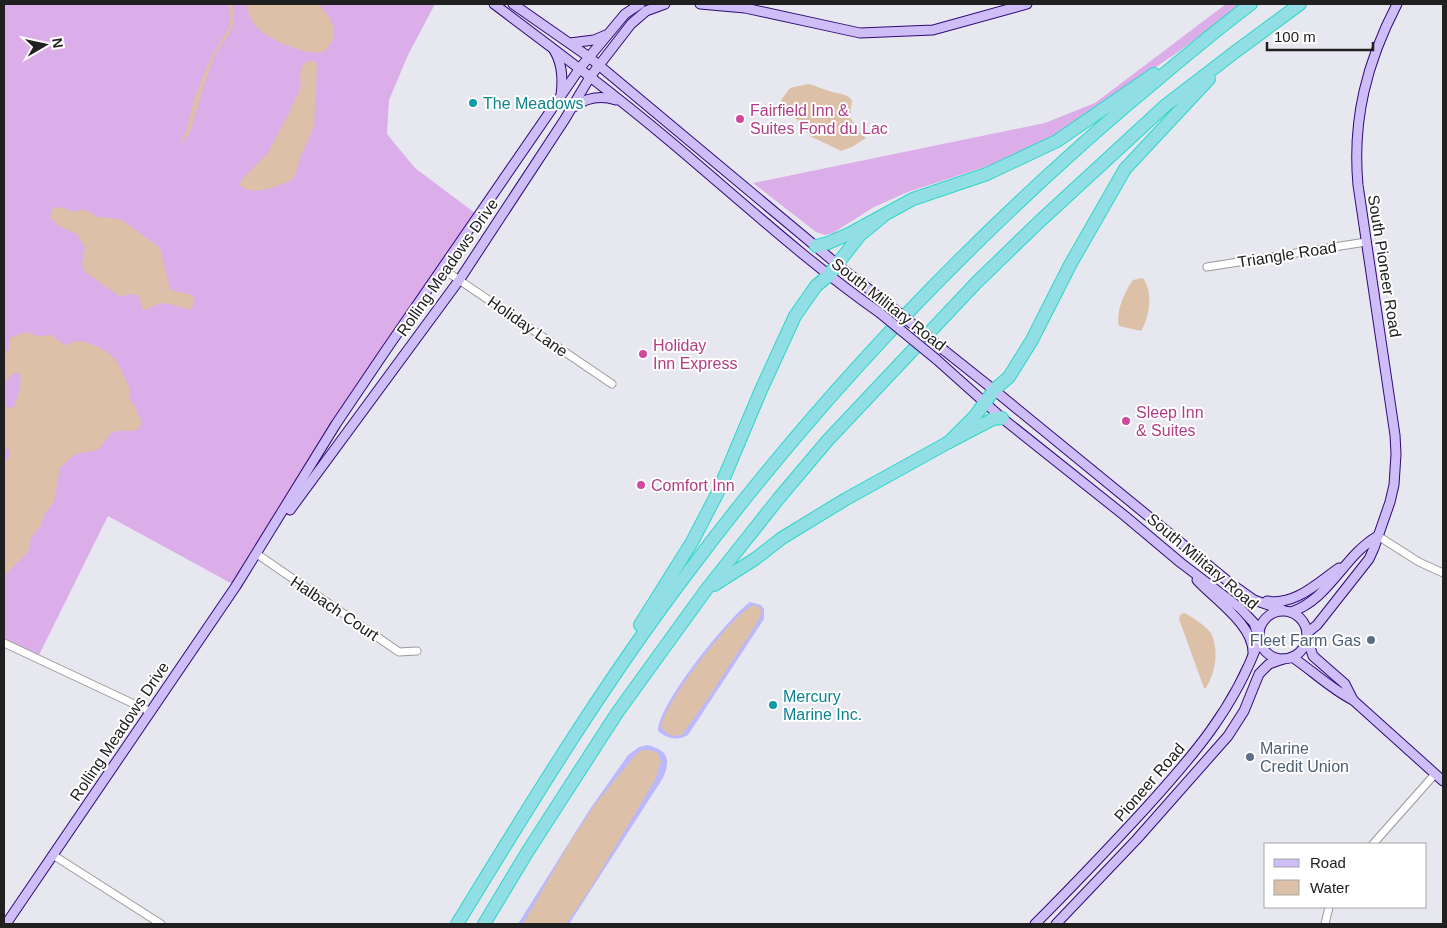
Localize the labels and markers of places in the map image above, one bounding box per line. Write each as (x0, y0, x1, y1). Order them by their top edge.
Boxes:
place label: The Meadows (483, 95, 584, 112)
marker: The Meadows (467, 97, 479, 109)
place label: Fairfield Inn & Suites Fond du Lac (750, 102, 888, 137)
marker: Fairfield Inn & Suites Fond du Lac (734, 113, 746, 125)
place label: Holiday Inn Express (653, 337, 737, 372)
marker: Holiday Inn Express (637, 348, 649, 360)
place label: Sleep Inn & Suites (1136, 404, 1204, 439)
marker: Sleep Inn & Suites (1120, 415, 1132, 427)
place label: Comfort Inn (651, 477, 735, 494)
marker: Comfort Inn (635, 479, 647, 491)
place label: Fleet Farm Gas (1250, 632, 1361, 649)
marker: Fleet Farm Gas (1365, 634, 1377, 646)
place label: Mercury Marine Inc. (783, 688, 862, 723)
marker: Mercury Marine Inc. (767, 699, 779, 711)
place label: Marine Credit Union (1260, 740, 1349, 775)
marker: Marine Credit Union (1244, 751, 1256, 763)

